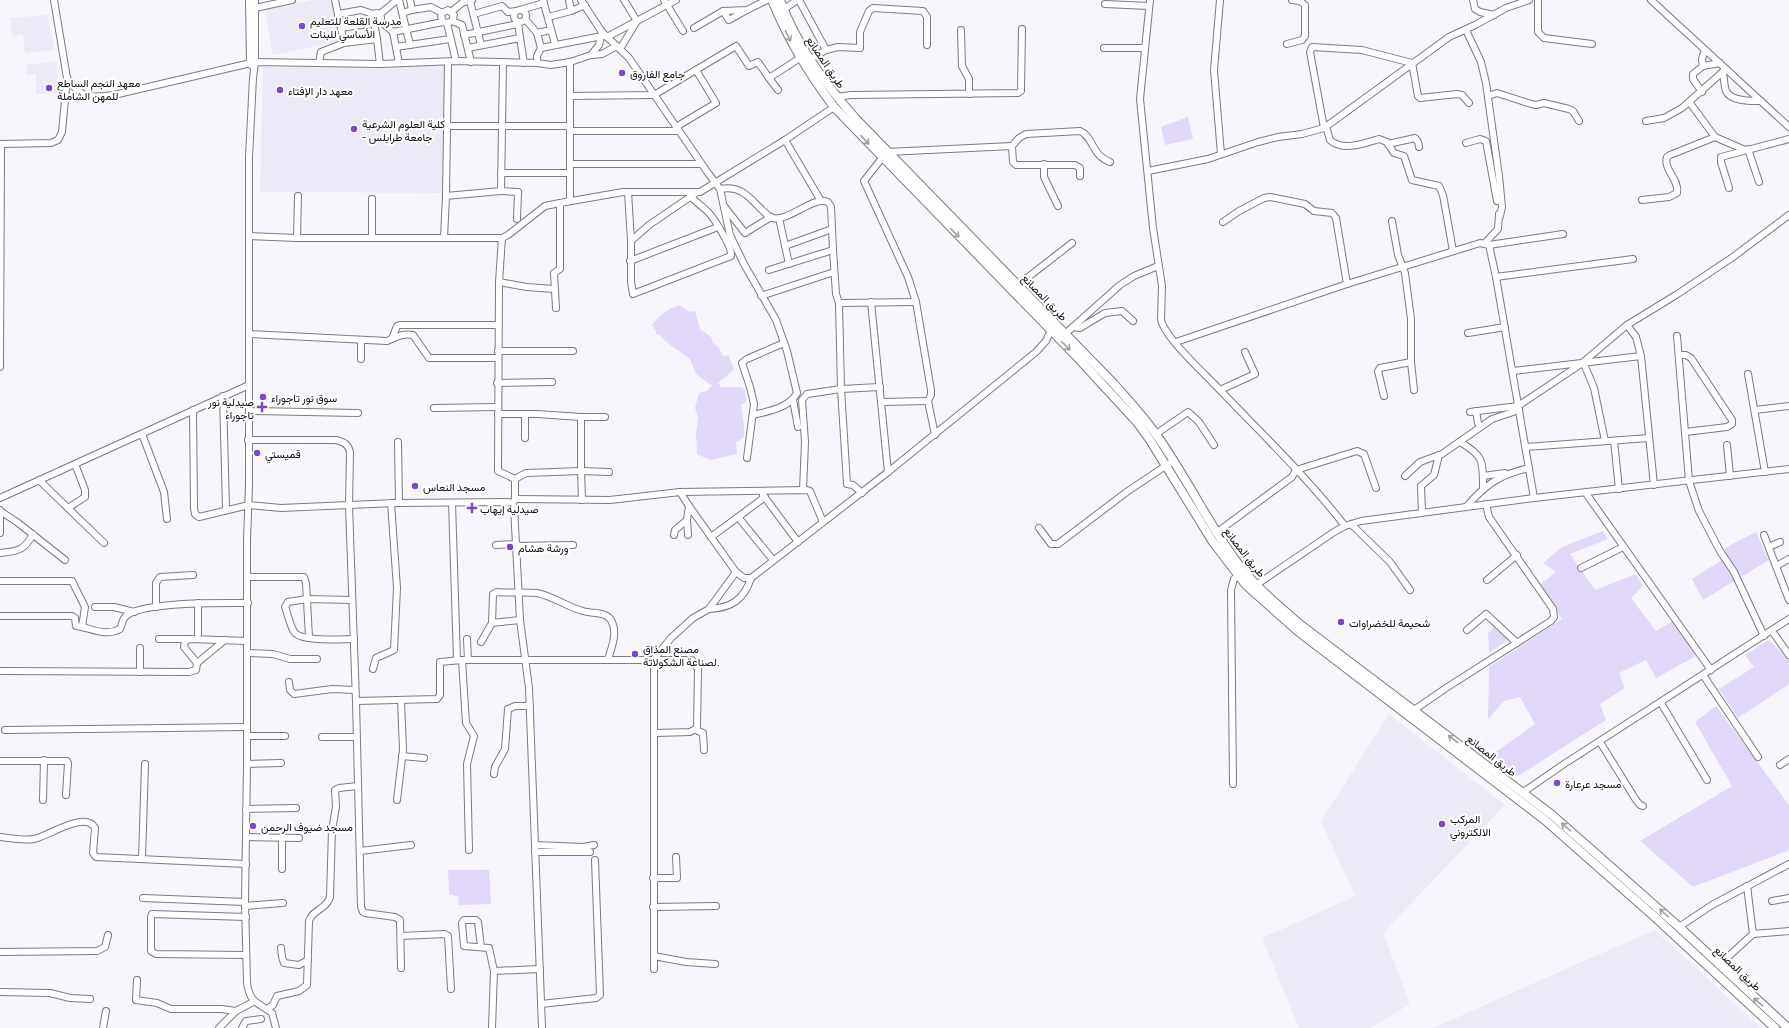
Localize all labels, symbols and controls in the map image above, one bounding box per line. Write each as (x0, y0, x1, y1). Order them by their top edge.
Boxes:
place label: مدرسة القلعة للتعليم الأساسي للبنات (310, 13, 402, 44)
marker: مدرسة القلعة للتعليم الأساسي للبنات (297, 21, 307, 31)
one-way arrow (785, 29, 792, 41)
street label: طريق المصانع (802, 33, 849, 91)
place label: جامع الفاروق (630, 66, 685, 82)
marker: جامع الفاروق (617, 68, 627, 78)
place label: معهد النجم الساطع للمهن الشاملة (57, 75, 141, 103)
marker: معهد النجم الساطع للمهن الشاملة (44, 83, 54, 93)
place label: معهد دار الإفتاء (288, 83, 353, 98)
marker: معهد دار الإفتاء (275, 85, 285, 95)
place label: كلية العلوم الشرعية - جامعة طرابلس (362, 116, 445, 144)
marker: كلية العلوم الشرعية - جامعة طرابلس (349, 124, 359, 134)
one-way arrow (860, 135, 870, 145)
one-way arrow (951, 228, 960, 238)
street label: طريق المصانع (1018, 270, 1071, 324)
one-way arrow (1061, 341, 1071, 351)
place label: سوق نور تاجوراء (271, 390, 338, 405)
marker: سوق نور تاجوراء (258, 392, 268, 402)
place label: صيدلية نور تاجوراء (207, 394, 254, 422)
marker: صيدلية نور تاجوراء (257, 402, 267, 412)
place label: قميستي (265, 446, 301, 464)
marker: قميستي (252, 448, 262, 458)
place label: مسجد النعاس (423, 479, 485, 494)
marker: مسجد النعاس (410, 481, 420, 491)
place label: صيدلية إيهاب (480, 501, 539, 516)
marker: صيدلية إيهاب (467, 503, 477, 513)
street label: طريق المصانع (1220, 524, 1269, 581)
place label: ورشة هشام (518, 540, 569, 556)
marker: ورشة هشام (505, 542, 515, 552)
place label: شحيمة للخضراوات (1349, 615, 1430, 630)
marker: شحيمة للخضراوات (1336, 617, 1346, 627)
place label: مصنع المذاق لصناعة الشكولاتة. (643, 641, 720, 669)
marker: مصنع المذاق لصناعة الشكولاتة. (630, 649, 640, 659)
street label: طريق المصانع (1463, 731, 1520, 780)
one-way arrow (1447, 734, 1458, 743)
place label: مسجد عرعارة (1565, 776, 1622, 791)
marker: مسجد عرعارة (1552, 778, 1562, 788)
place label: المركب الالكتروني (1450, 811, 1491, 842)
place label: مسجد ضيوف الرحمن (261, 819, 353, 834)
marker: المركب الالكتروني (1437, 819, 1447, 829)
marker: مسجد ضيوف الرحمن (248, 821, 258, 831)
one-way arrow (1561, 823, 1571, 832)
one-way arrow (1658, 909, 1669, 918)
street label: طريق المصانع (1710, 942, 1765, 995)
one-way arrow (1753, 998, 1764, 1007)

